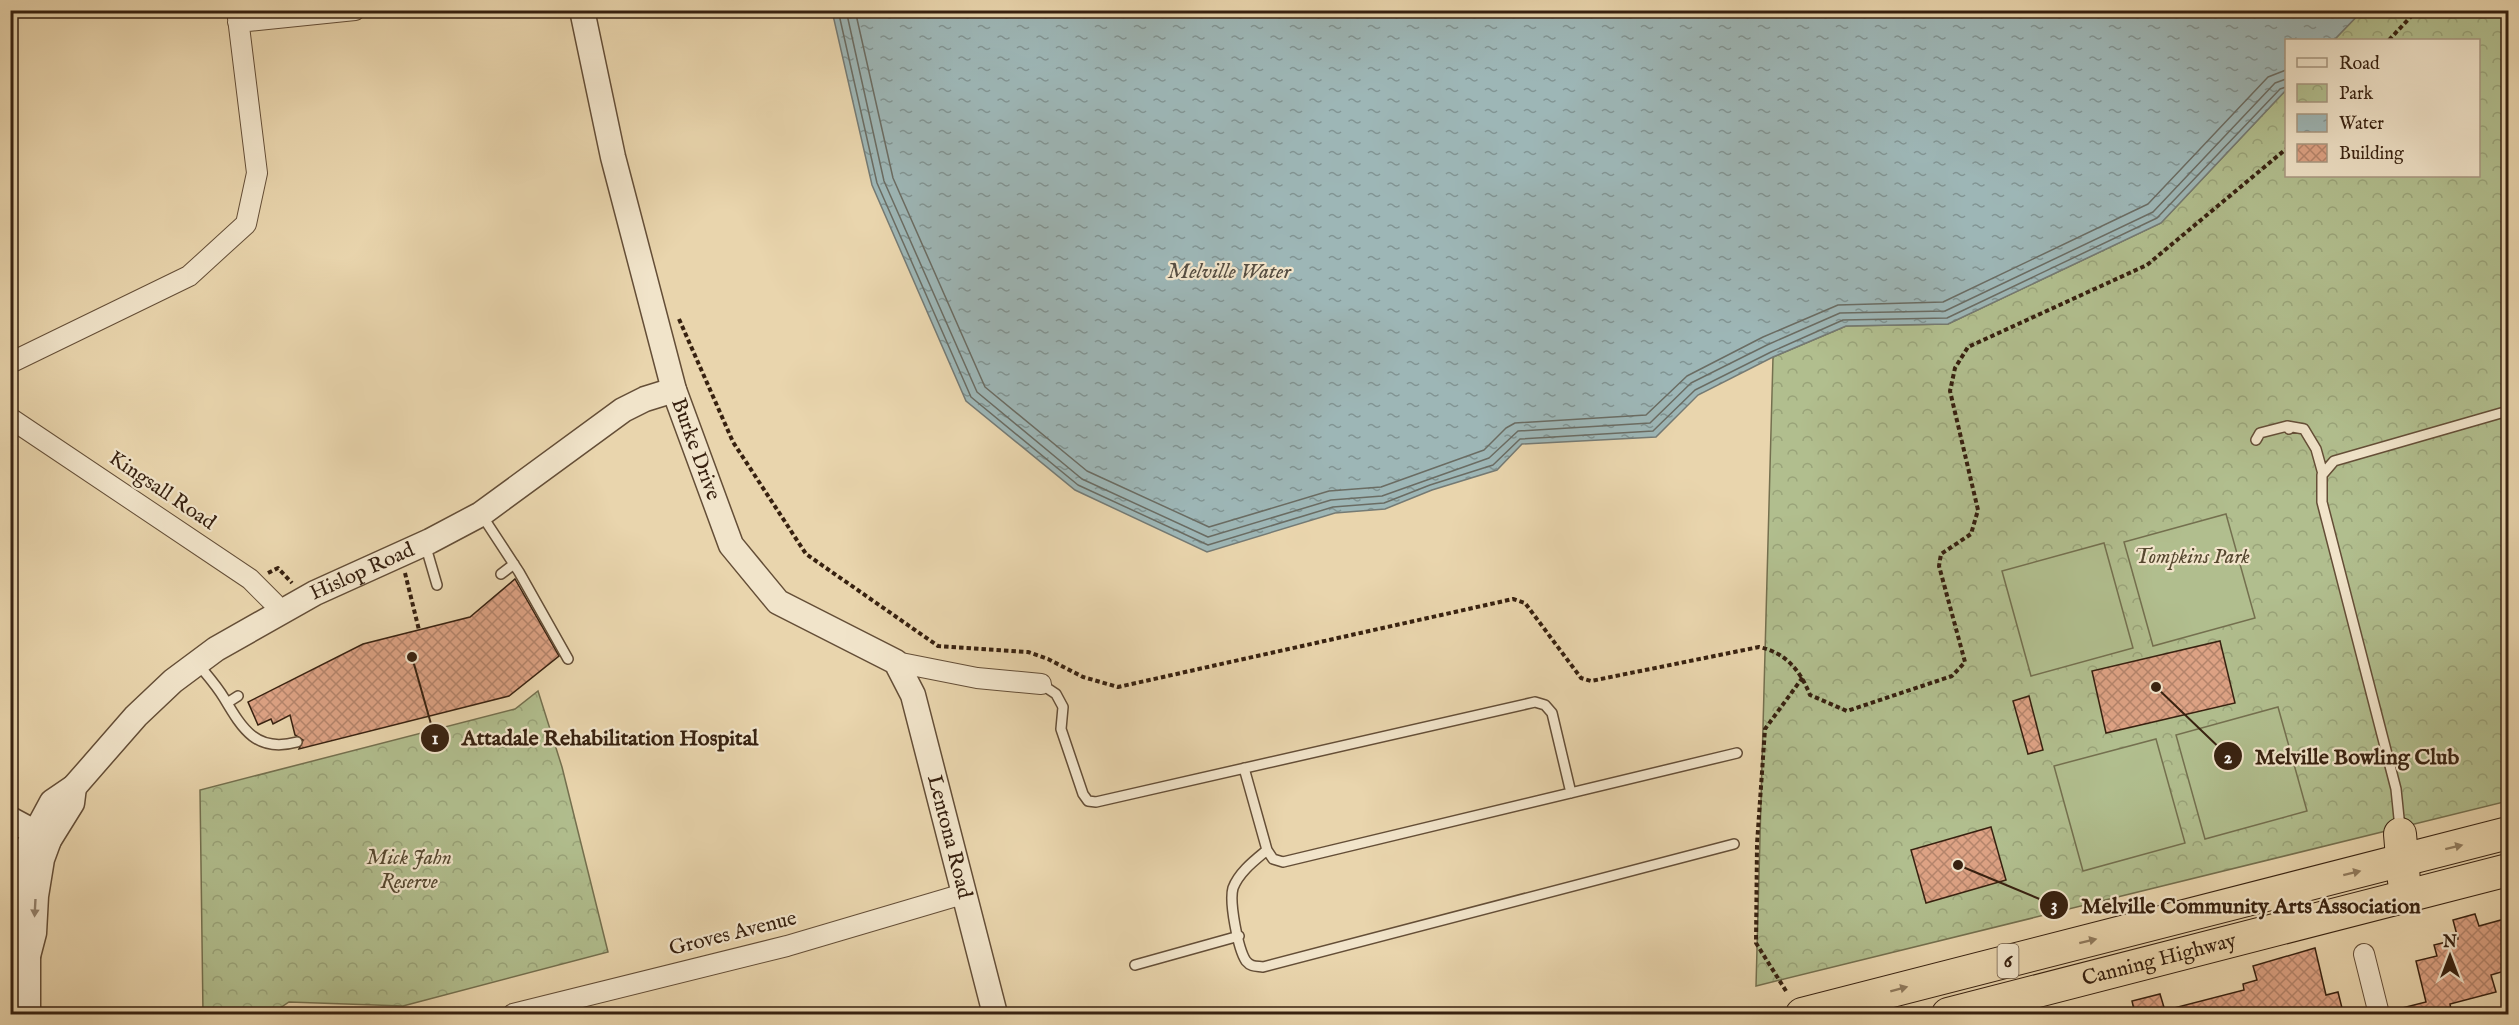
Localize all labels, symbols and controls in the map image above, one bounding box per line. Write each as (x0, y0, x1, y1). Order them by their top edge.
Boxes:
legend (2285, 39, 2480, 177)
text: Road (2339, 53, 2380, 76)
text: Park (2339, 83, 2374, 106)
text: Water (2339, 113, 2384, 136)
text: Building (2339, 143, 2404, 166)
water label: Melville Water (1167, 258, 1292, 286)
street label: Burke Drive (665, 394, 727, 504)
street label: Kingsall Road (103, 445, 221, 537)
street label: Hislop Road (306, 536, 419, 607)
park label: Tompkins Park (2134, 544, 2250, 571)
callout: Attadale Rehabilitation Hospital (420, 718, 770, 758)
text: Attadale Rehabilitation Hospital (461, 725, 759, 753)
text: 1 (432, 728, 439, 751)
callout: Melville Bowling Club (2213, 736, 2471, 776)
text: Melville Bowling Club (2255, 744, 2460, 772)
text: 2 (2224, 747, 2233, 770)
street label: Lentona Road (921, 772, 978, 902)
one-way arrow (2445, 841, 2464, 851)
park label: Mick Jahn Reserve (366, 845, 452, 896)
one-way arrow (2343, 868, 2361, 877)
callout: Melville Community Arts Association (2039, 885, 2433, 925)
text: Melville Community Arts Association (2081, 893, 2421, 921)
text: 3 (2051, 895, 2057, 918)
one-way arrow (31, 898, 40, 917)
street label: Groves Avenue (666, 905, 800, 963)
north arrow (2420, 926, 2480, 986)
street label: Canning Highway (2079, 927, 2240, 992)
text: N (2442, 933, 2457, 953)
one-way arrow (2079, 936, 2097, 945)
road number: 6 (1998, 944, 2018, 978)
one-way arrow (1890, 984, 1908, 994)

